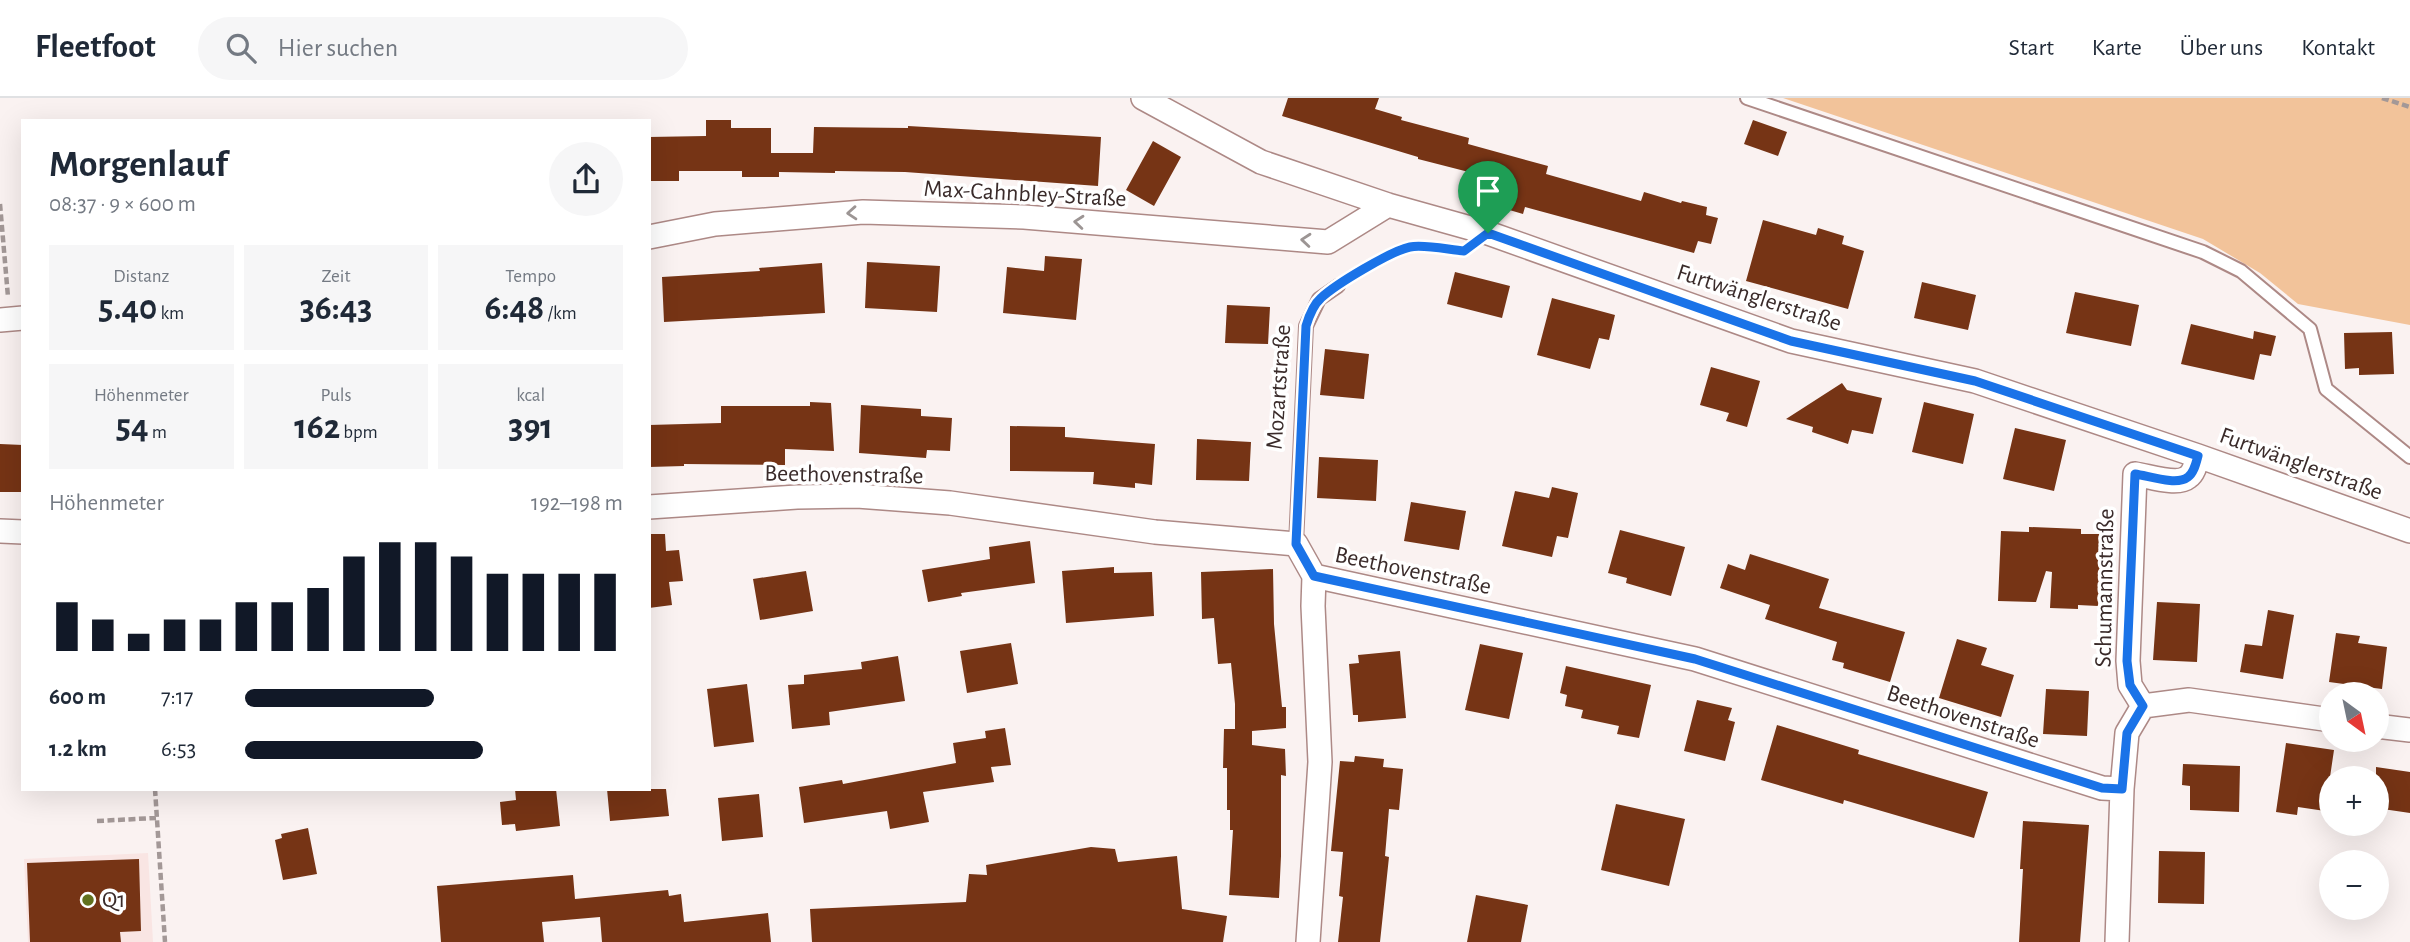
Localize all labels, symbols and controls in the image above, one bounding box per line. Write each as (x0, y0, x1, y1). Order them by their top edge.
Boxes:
search box (198, 17, 688, 80)
icon: search (222, 29, 260, 67)
text: Fleetfoot (35, 31, 156, 64)
text: Hier suchen (278, 35, 398, 61)
text: Start (2009, 36, 2054, 60)
text: Karte (2092, 36, 2142, 60)
text: Über uns (2180, 36, 2263, 60)
text: Kontakt (2301, 36, 2375, 60)
button: share (549, 142, 623, 216)
text: Morgenlauf (49, 146, 227, 184)
pin (1458, 161, 1518, 233)
icon: arrive (1469, 172, 1507, 210)
street label: Max-Cahnbley-Straße (923, 177, 1127, 211)
text: 08:37 · 9 × 600 m (49, 193, 196, 216)
one-way arrow (846, 205, 857, 220)
one-way arrow (1074, 215, 1085, 230)
one-way arrow (1300, 233, 1311, 248)
street label: Furtwänglerstraße (1674, 260, 1844, 336)
text: Distanz (113, 267, 169, 286)
text: Zeit (322, 267, 350, 286)
text: Tempo (505, 267, 556, 286)
text: 5.40 (98, 291, 157, 326)
text: 36:43 (300, 291, 372, 326)
text: 6:48 (485, 291, 544, 326)
text: km (157, 304, 184, 323)
text: /km (544, 304, 577, 323)
street label: Mozartstraße (1263, 324, 1295, 450)
text: Höhenmeter (94, 386, 189, 405)
text: Puls (320, 386, 352, 405)
text: kcal (516, 386, 545, 405)
text: 54 (116, 410, 149, 445)
text: 162 (294, 410, 340, 445)
text: 391 (508, 410, 553, 445)
text: m (149, 423, 167, 442)
text: bpm (340, 423, 378, 442)
street label: Furtwänglerstraße (2216, 423, 2386, 505)
street label: Beethovenstraße (764, 462, 924, 488)
text: Höhenmeter (49, 492, 164, 515)
text: 192–198 m (531, 492, 623, 515)
street label: Schumannstraße (2092, 508, 2118, 668)
street label: Beethovenstraße (1333, 543, 1493, 599)
street label: Beethovenstraße (1884, 681, 2042, 753)
north arrow (2319, 682, 2389, 752)
map controls (2319, 682, 2389, 920)
text: 600 m (49, 686, 106, 709)
text: 7:17 (161, 686, 193, 709)
text: 1.2 km (49, 738, 107, 761)
text: 6:53 (161, 738, 196, 761)
button: + (2319, 766, 2389, 836)
button: − (2319, 850, 2389, 920)
place label: Q1 (102, 888, 126, 912)
marker: Q1 (80, 892, 96, 908)

